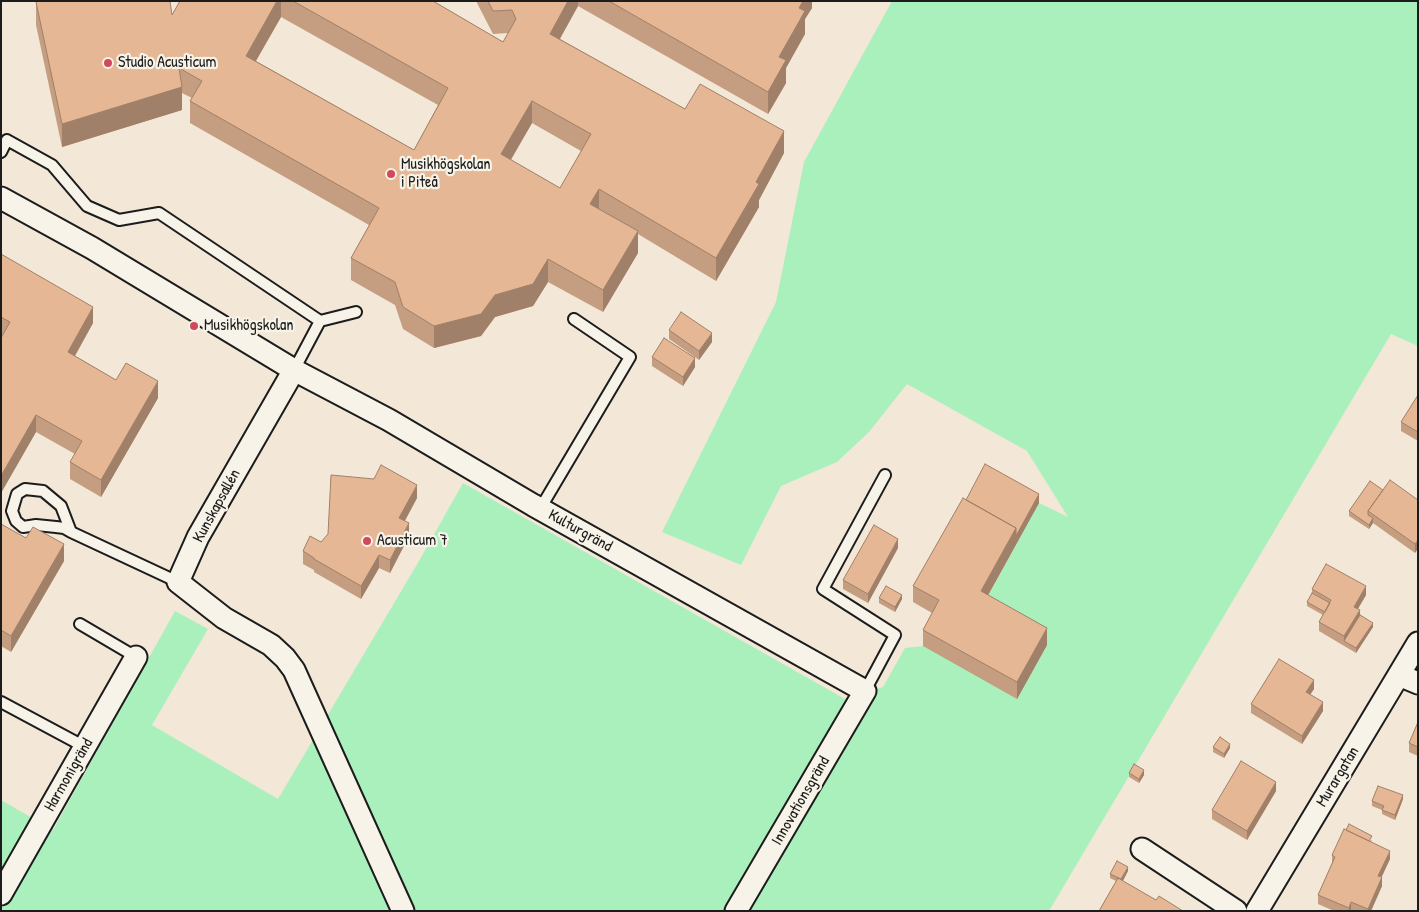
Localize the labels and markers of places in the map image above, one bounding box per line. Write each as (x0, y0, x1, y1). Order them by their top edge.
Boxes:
place label: Studio Acusticum (118, 53, 216, 73)
marker: Studio Acusticum (102, 57, 114, 69)
place label: Musikhögskolan i Piteå (401, 155, 491, 193)
marker: Musikhögskolan i Piteå (385, 168, 397, 180)
place label: Musikhögskolan (204, 316, 294, 336)
marker: Musikhögskolan (188, 320, 200, 332)
place label: Acusticum 7 (377, 531, 448, 551)
marker: Acusticum 7 (361, 535, 373, 547)

